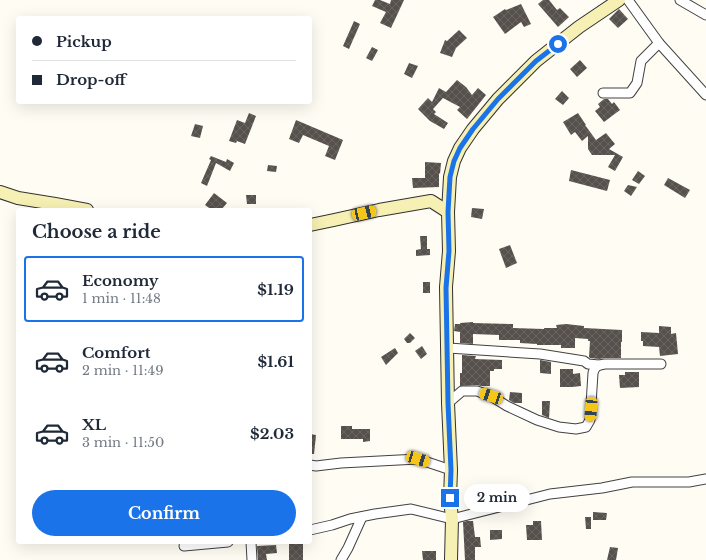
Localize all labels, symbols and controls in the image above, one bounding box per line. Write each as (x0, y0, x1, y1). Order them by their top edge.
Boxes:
text: Pickup (56, 32, 112, 51)
route start (549, 35, 567, 53)
text: Drop-off (56, 70, 126, 89)
car (351, 204, 377, 222)
text: Choose a ride (32, 221, 161, 243)
icon: car (34, 271, 70, 307)
text: Economy (82, 271, 159, 290)
text: $1.19 (257, 280, 294, 299)
text: 1 min · 11:48 (82, 290, 161, 307)
icon: car (34, 343, 70, 379)
text: Comfort (82, 343, 150, 362)
text: $1.61 (257, 352, 294, 371)
text: 2 min · 11:49 (82, 362, 164, 379)
car (478, 387, 504, 405)
car (584, 397, 598, 421)
icon: car (34, 415, 70, 451)
text: XL (82, 415, 106, 434)
text: $2.03 (250, 424, 294, 443)
text: 3 min · 11:50 (82, 434, 164, 451)
car (405, 450, 431, 468)
callout: 2 min (464, 484, 530, 512)
route end (441, 489, 459, 507)
text: 2 min (477, 489, 517, 506)
button: Confirm (32, 490, 296, 536)

